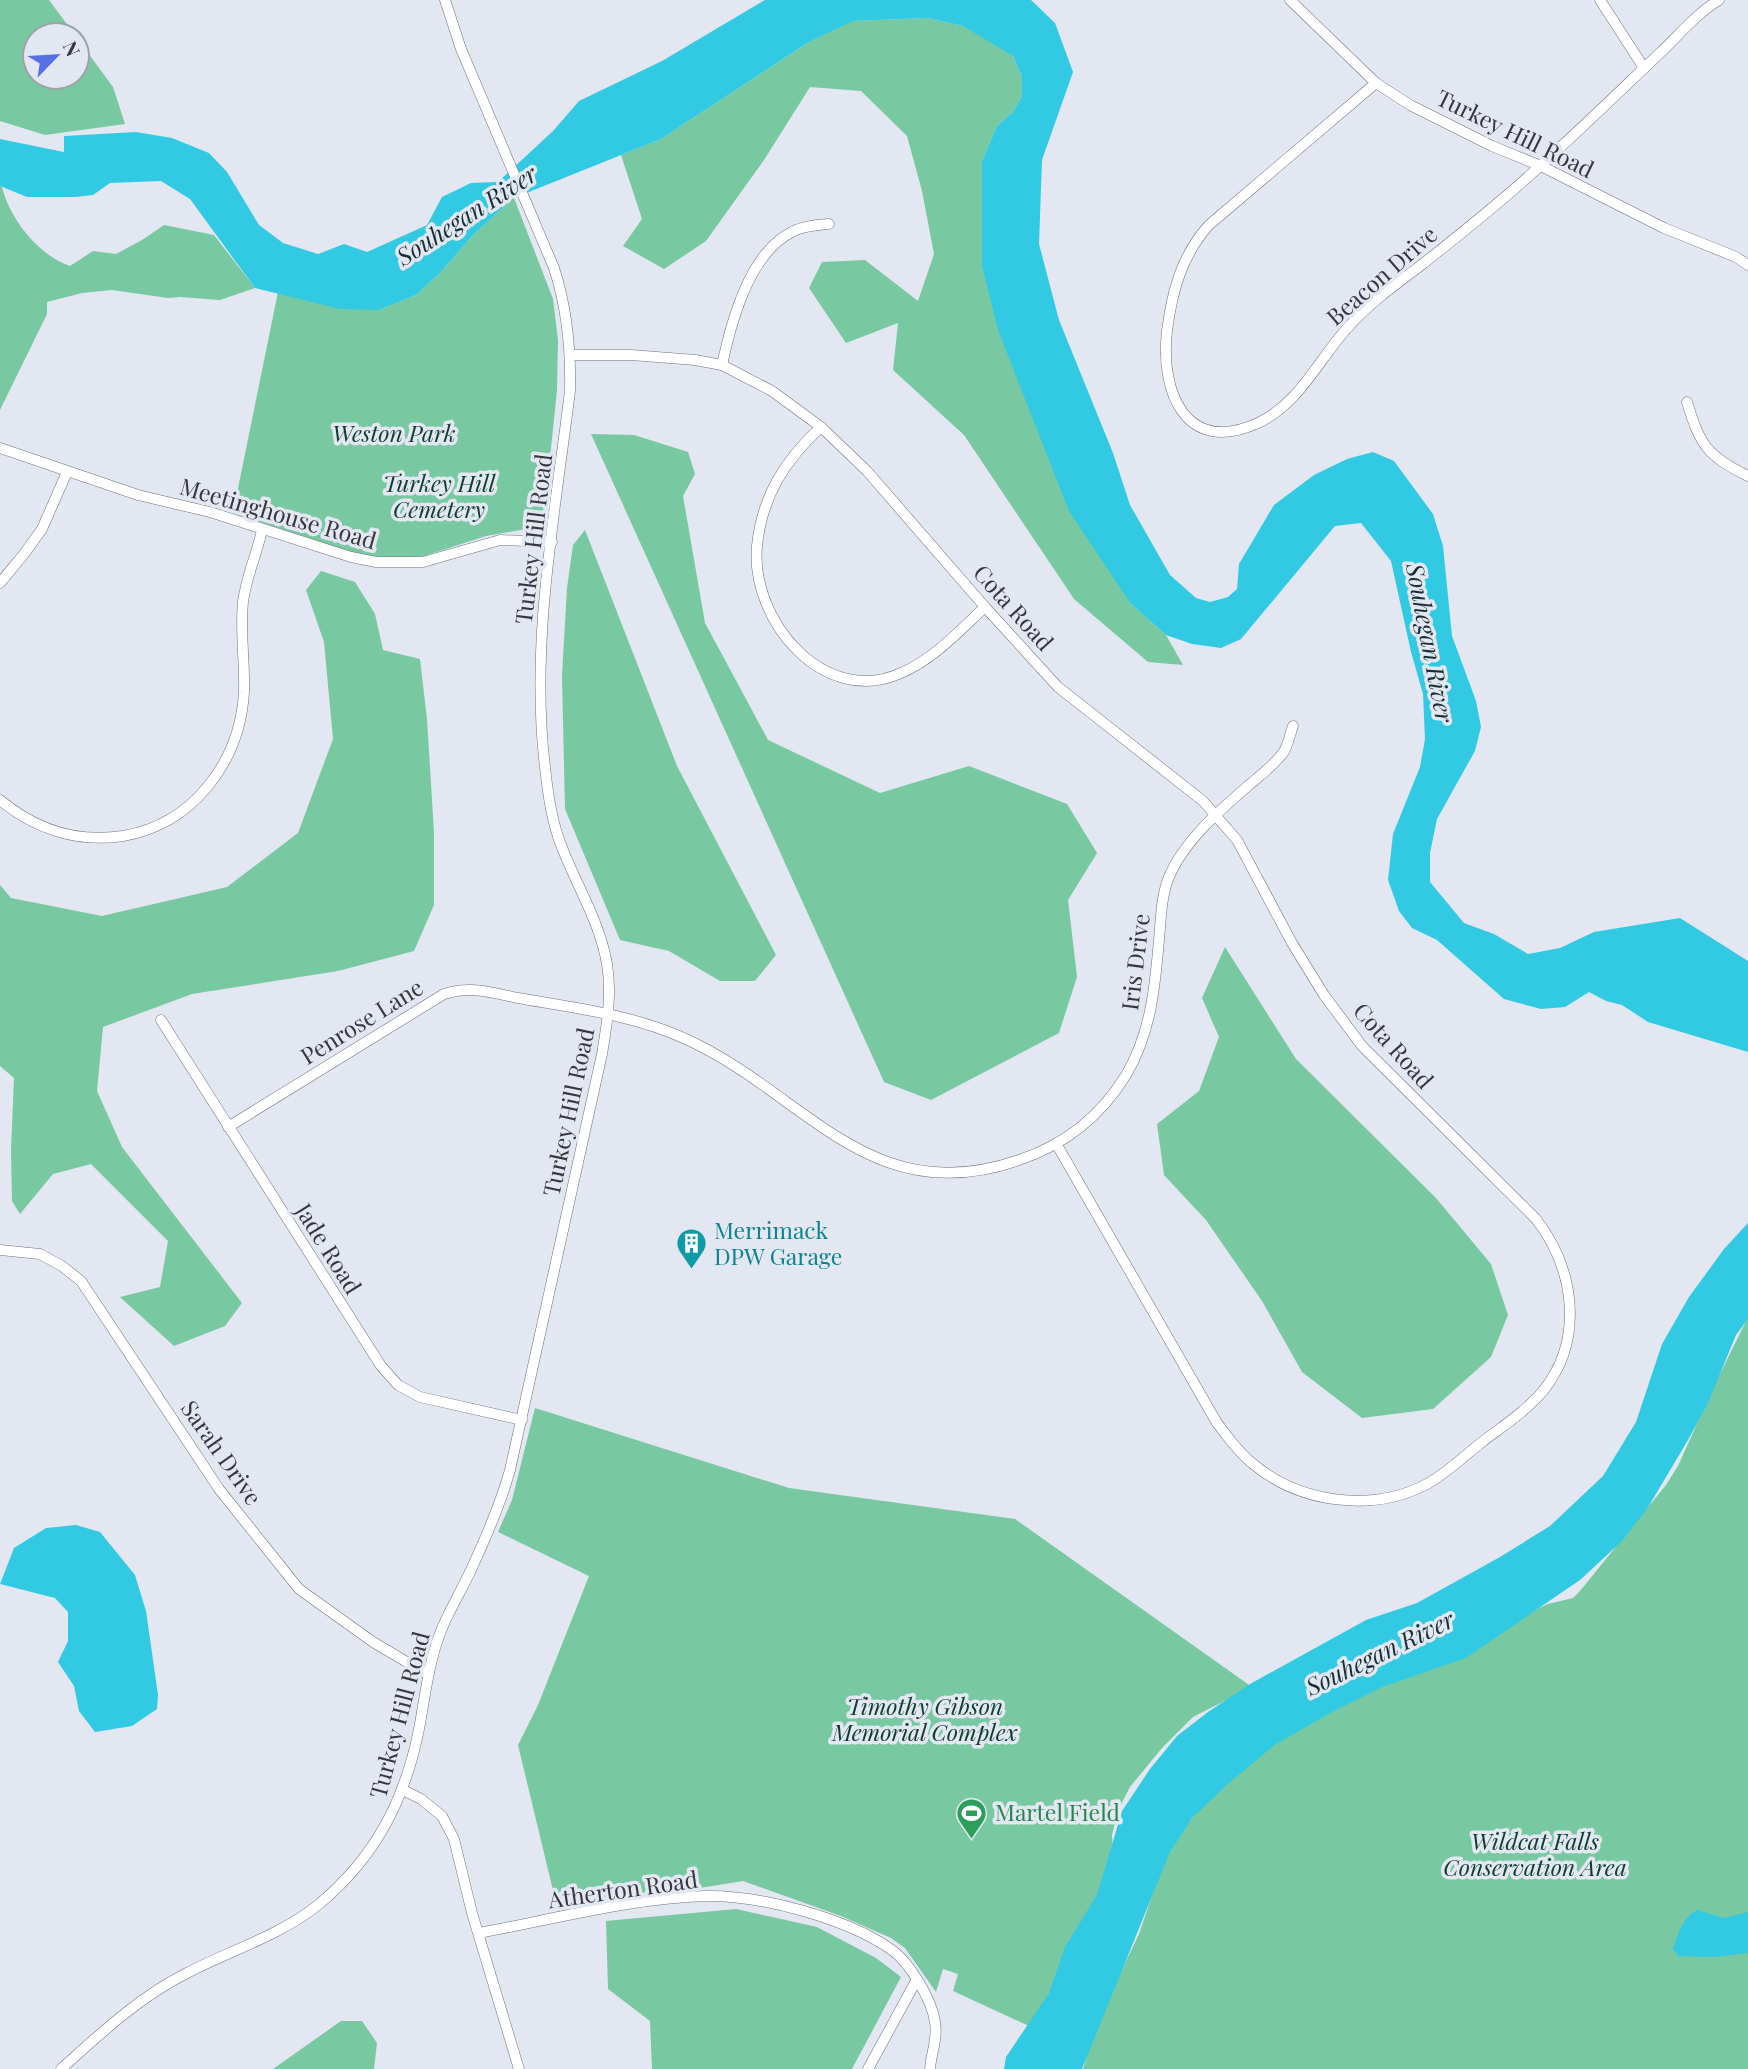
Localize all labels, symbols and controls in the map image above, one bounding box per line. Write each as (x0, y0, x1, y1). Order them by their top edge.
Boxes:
north arrow (21, 21, 91, 91)
text: N (58, 37, 87, 60)
street label: Turkey Hill Road (1432, 81, 1599, 184)
water label: Souhegan River (389, 156, 543, 272)
street label: Beacon Drive (1319, 218, 1443, 331)
park label: Weston Park (332, 417, 456, 448)
street label: Turkey Hill Road (507, 452, 558, 626)
park label: Turkey Hill Cemetery (383, 467, 497, 524)
street label: Meetinghouse Road (177, 470, 380, 555)
street label: Cota Road (967, 557, 1061, 657)
water label: Souhegan River (1400, 559, 1462, 726)
street label: Iris Drive (1113, 912, 1156, 1012)
street label: Penrose Lane (294, 971, 428, 1071)
street label: Cota Road (1347, 995, 1441, 1095)
street label: Turkey Hill Road (535, 1025, 601, 1199)
street label: Jade Road (289, 1196, 369, 1299)
place label: Merrimack DPW Garage (714, 1214, 842, 1271)
building icon: Merrimack DPW Garage (674, 1227, 708, 1271)
street label: Sarah Drive (175, 1394, 270, 1511)
water label: Souhegan River (1299, 1602, 1459, 1702)
street label: Turkey Hill Road (361, 1628, 436, 1801)
park label: Timothy Gibson Memorial Complex (831, 1690, 1018, 1747)
sports icon: Martel Field (955, 1796, 989, 1840)
place label: Martel Field (995, 1796, 1120, 1827)
park label: Wildcat Falls Conservation Area (1443, 1825, 1627, 1882)
street label: Atherton Road (545, 1863, 699, 1914)

